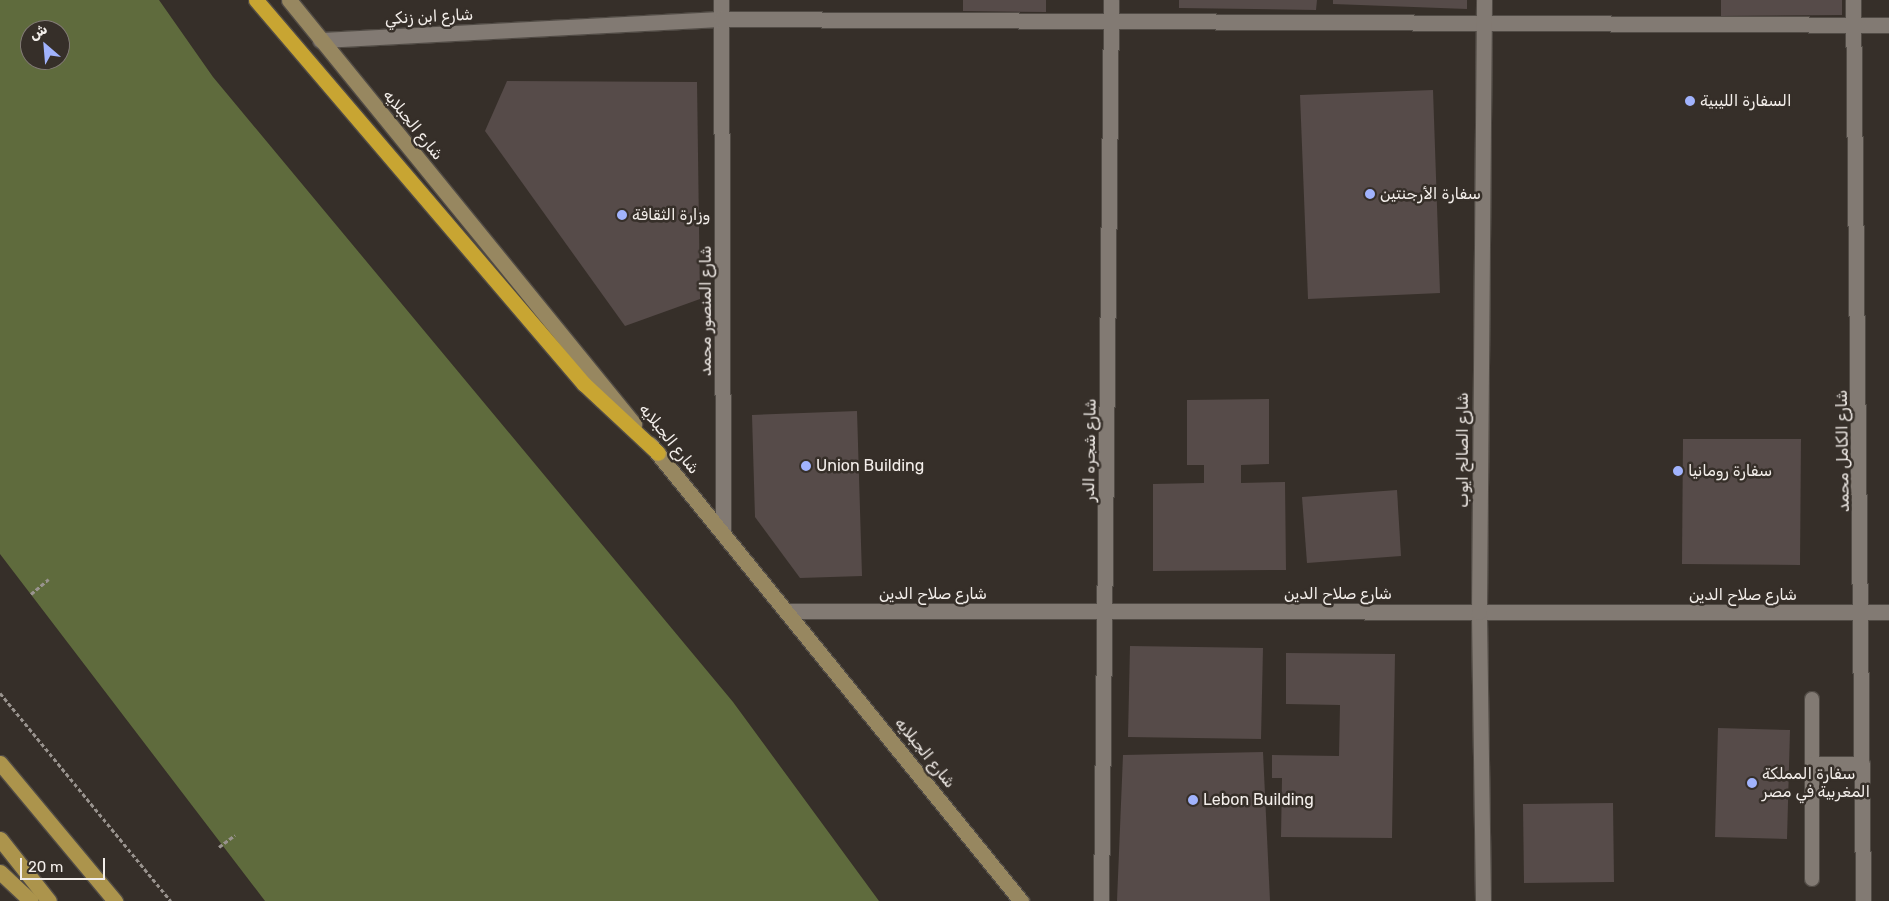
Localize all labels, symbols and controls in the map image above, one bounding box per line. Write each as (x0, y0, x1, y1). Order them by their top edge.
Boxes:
street label: شارع ابن زنكي (384, 5, 474, 29)
north arrow (20, 20, 70, 70)
text: ش (27, 20, 50, 44)
street label: شارع الجبلايه (379, 86, 447, 164)
place label: السفارة الليبية (1700, 91, 1792, 111)
marker: السفارة الليبية (1684, 95, 1696, 107)
place label: سفارة الأرجنتين (1380, 184, 1481, 204)
marker: سفارة الأرجنتين (1364, 188, 1376, 200)
place label: وزارة الثقافة (632, 205, 710, 225)
marker: وزارة الثقافة (616, 209, 628, 221)
street label: شارع المنصور محمد (696, 246, 716, 376)
street label: شارع الكامل محمد (1832, 390, 1854, 512)
street label: شارع الصالح ايوب (1453, 392, 1473, 508)
street label: شارع شجره الدر (1080, 398, 1100, 502)
street label: شارع الجبلايه (635, 400, 703, 478)
place label: Union Building (816, 456, 924, 476)
marker: Union Building (800, 460, 812, 472)
place label: سفارة رومانيا (1688, 461, 1772, 481)
marker: سفارة رومانيا (1672, 465, 1684, 477)
street label: شارع صلاح الدين (879, 584, 987, 604)
street label: شارع صلاح الدين (1284, 584, 1392, 604)
street label: شارع صلاح الدين (1689, 585, 1797, 605)
street label: شارع الجبلايه (891, 714, 959, 792)
place label: سفارة المملكة المغربية في مصر (1762, 764, 1870, 802)
marker: سفارة المملكة المغربية في مصر (1746, 777, 1758, 789)
place label: Lebon Building (1203, 790, 1314, 810)
marker: Lebon Building (1187, 794, 1199, 806)
scale bar (22, 848, 108, 880)
text: 20 m (28, 858, 63, 876)

